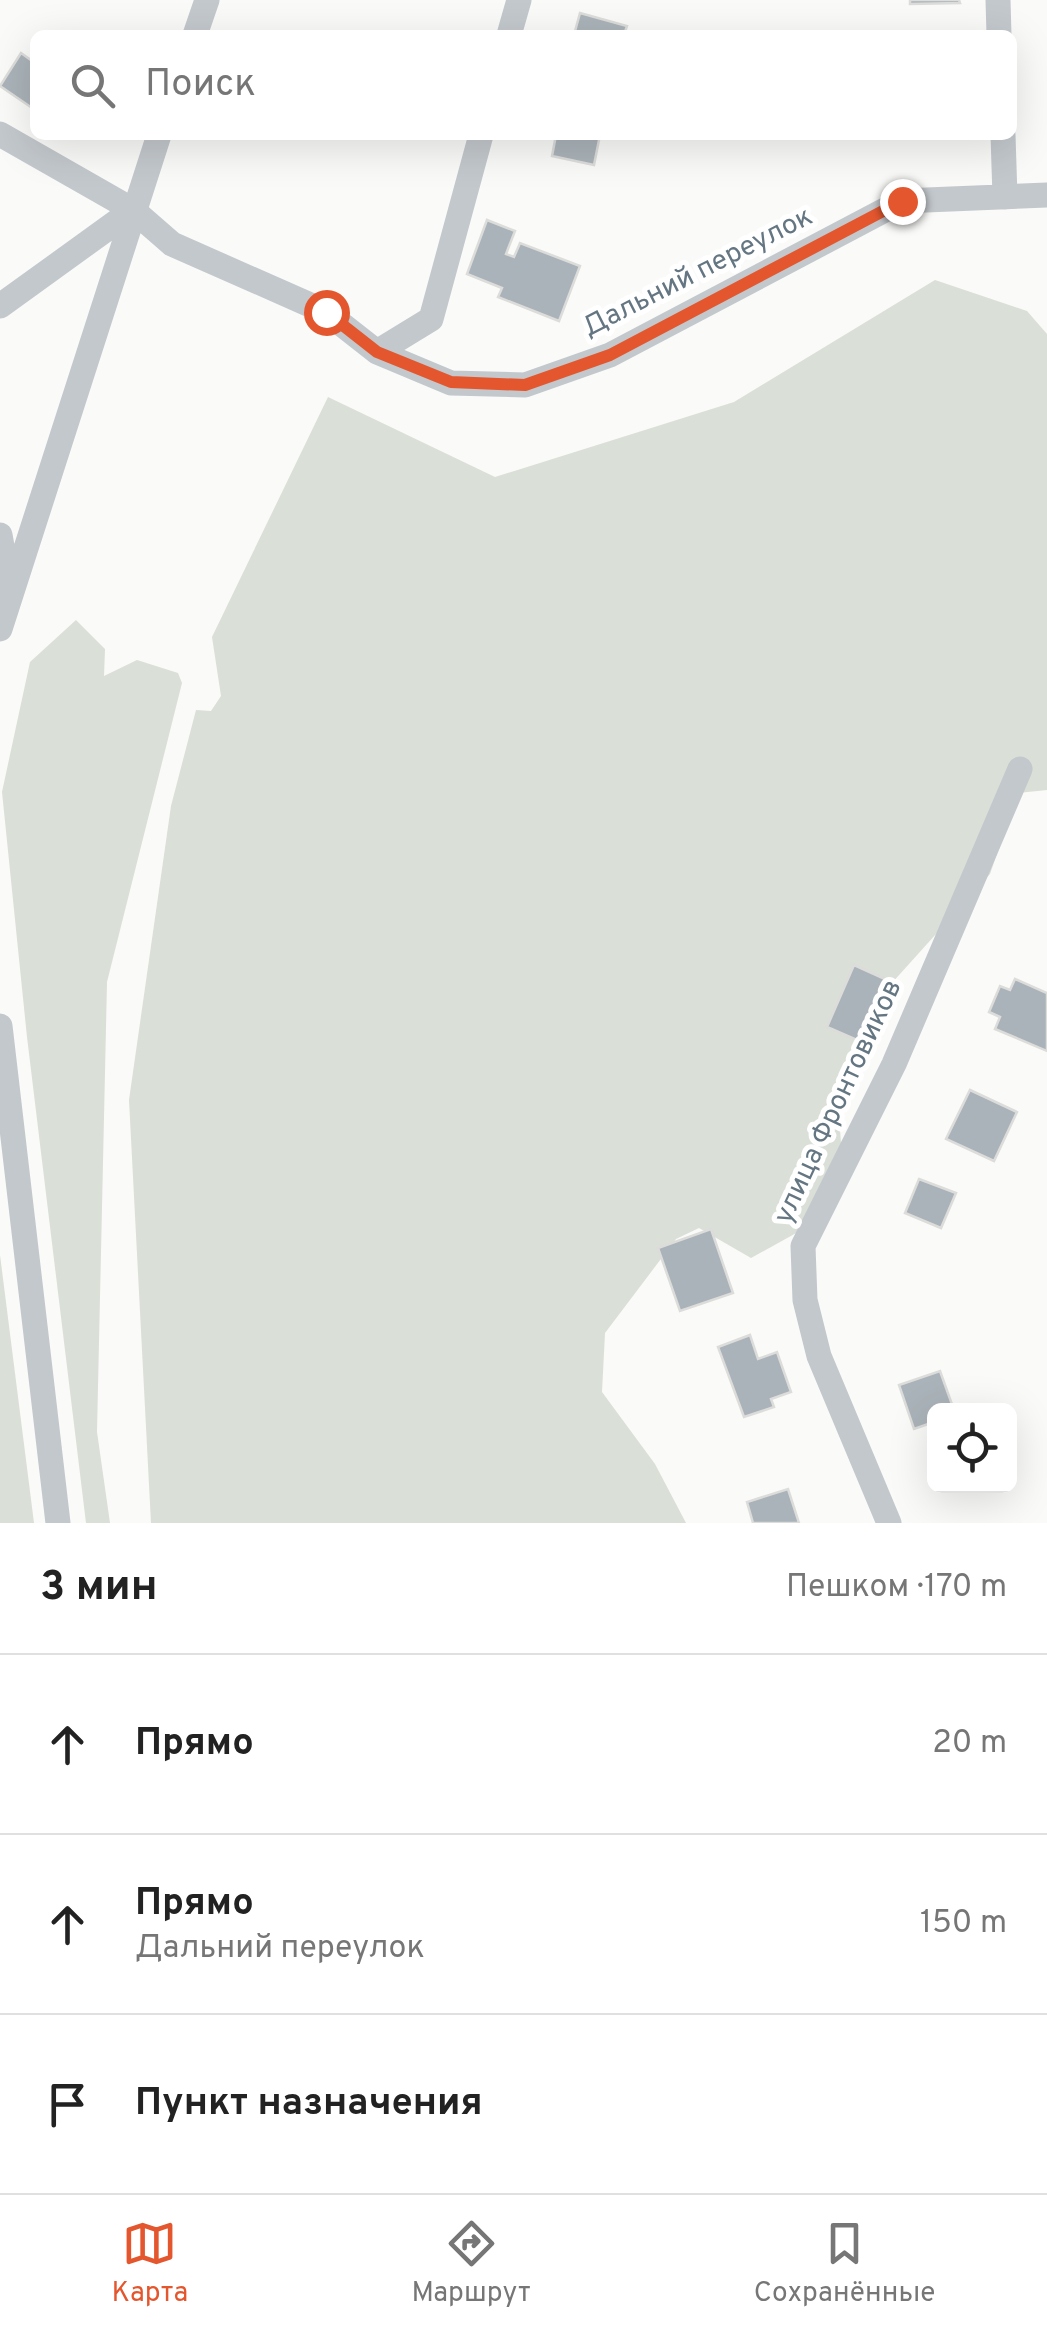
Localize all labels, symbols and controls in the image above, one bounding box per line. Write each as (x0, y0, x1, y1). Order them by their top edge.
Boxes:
search box (30, 30, 1017, 140)
icon: search (65, 58, 120, 113)
text: Поиск (145, 61, 256, 110)
route end (880, 179, 926, 225)
street label: Дальний переулок (577, 199, 819, 347)
route start (304, 290, 350, 336)
street label: улица Фронтовиков (767, 974, 911, 1230)
map controls (927, 1403, 1017, 1493)
button: locate (927, 1403, 1017, 1493)
text: 3 мин (40, 1562, 158, 1615)
text: Пешком · 170 m (786, 1568, 1007, 1608)
icon: ahead (40, 1717, 95, 1772)
text: Прямо (135, 1720, 254, 1769)
text: 20 m (932, 1724, 1007, 1764)
text: Прямо (135, 1880, 254, 1929)
icon: ahead (40, 1897, 95, 1952)
text: 150 m (920, 1904, 1007, 1944)
text: Дальний переулок (135, 1929, 425, 1969)
icon: arrive (40, 2077, 95, 2132)
text: Пункт назначения (135, 2080, 483, 2129)
tab: Карта (112, 2216, 188, 2312)
tab: Маршрут (411, 2216, 531, 2312)
tab: Сохранённые (754, 2216, 935, 2312)

